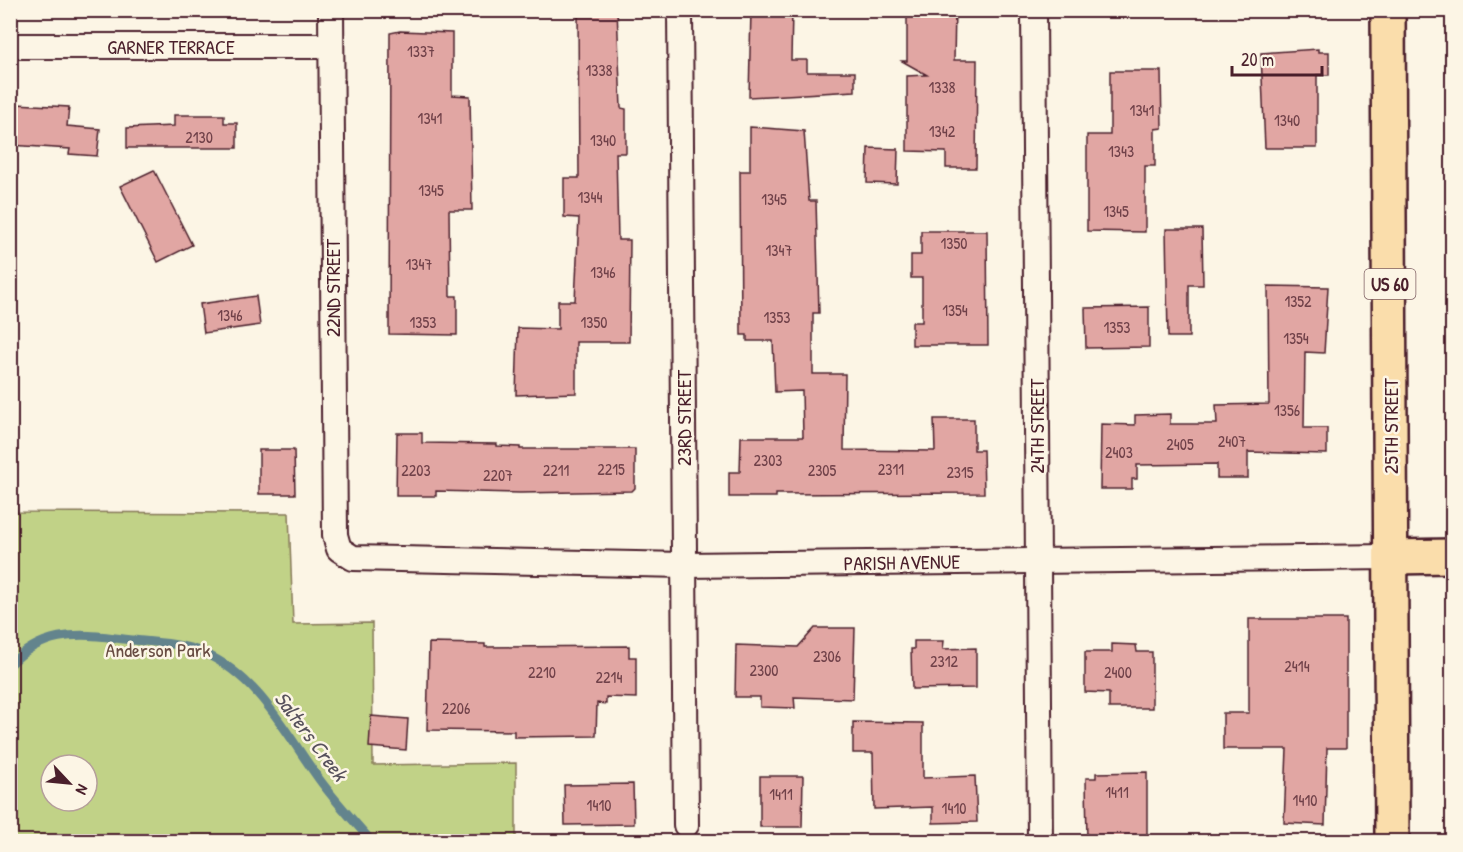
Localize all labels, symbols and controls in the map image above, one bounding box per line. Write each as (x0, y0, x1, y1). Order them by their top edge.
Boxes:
street label: GARNER TERRACE (107, 33, 235, 60)
scale bar (1232, 39, 1322, 77)
house number: 1337 (407, 40, 435, 62)
text: 20 m (1241, 47, 1274, 72)
house number: 1338 (585, 59, 613, 81)
house number: 1338 (928, 76, 956, 98)
house number: 1341 (1130, 99, 1155, 121)
house number: 1341 (418, 107, 443, 129)
house number: 1340 (1274, 109, 1300, 131)
house number: 1342 (929, 120, 956, 142)
house number: 2130 (185, 126, 213, 148)
house number: 1340 (590, 129, 616, 151)
house number: 1343 (1108, 140, 1134, 162)
house number: 1345 (418, 179, 444, 201)
house number: 1344 (578, 186, 602, 208)
house number: 1345 (761, 188, 787, 210)
house number: 1345 (1103, 200, 1129, 222)
house number: 1350 (941, 232, 967, 254)
street label: 22ND STREET (319, 238, 346, 337)
house number: 1347 (766, 239, 793, 261)
house number: 1347 (406, 253, 433, 275)
house number: 1346 (590, 261, 616, 283)
road number: US 60 (1364, 269, 1416, 299)
house number: 1352 (1284, 290, 1312, 312)
house number: 1354 (942, 299, 968, 321)
house number: 1346 (217, 304, 243, 326)
house number: 1353 (764, 306, 790, 328)
house number: 1353 (410, 311, 436, 333)
house number: 1350 (581, 311, 607, 333)
house number: 1353 (1104, 316, 1130, 338)
house number: 1354 (1283, 327, 1309, 349)
street label: 23RD STREET (670, 369, 697, 466)
street label: 25TH STREET (1377, 377, 1404, 474)
street label: 24TH STREET (1023, 378, 1050, 473)
house number: 1356 (1274, 399, 1300, 421)
house number: 2407 (1218, 430, 1246, 452)
house number: 2405 (1166, 433, 1194, 455)
house number: 2403 (1105, 441, 1133, 463)
house number: 2303 (754, 449, 783, 471)
house number: 2215 (597, 458, 625, 480)
house number: 2311 (878, 458, 904, 480)
house number: 2203 (401, 459, 431, 481)
house number: 2211 (543, 459, 569, 481)
house number: 2305 (808, 459, 837, 481)
house number: 2315 (946, 461, 974, 483)
house number: 2207 (483, 464, 513, 486)
street label: PARISH AVENUE (843, 547, 961, 577)
park label: Anderson Park (105, 636, 211, 663)
house number: 2306 (813, 645, 841, 667)
house number: 2312 (930, 650, 958, 672)
house number: 2414 (1284, 655, 1310, 677)
house number: 2300 (750, 659, 779, 681)
house number: 2210 (528, 661, 556, 683)
house number: 2400 (1104, 661, 1132, 683)
house number: 2214 (596, 666, 622, 688)
water label: Salters Creek (268, 685, 356, 788)
house number: 2206 (442, 697, 470, 719)
north arrow (39, 753, 99, 813)
text: N (71, 781, 94, 799)
house number: 1411 (1105, 781, 1129, 803)
house number: 1411 (769, 783, 793, 805)
house number: 1410 (1293, 789, 1317, 811)
house number: 1410 (587, 794, 611, 816)
house number: 1410 (942, 797, 966, 819)

